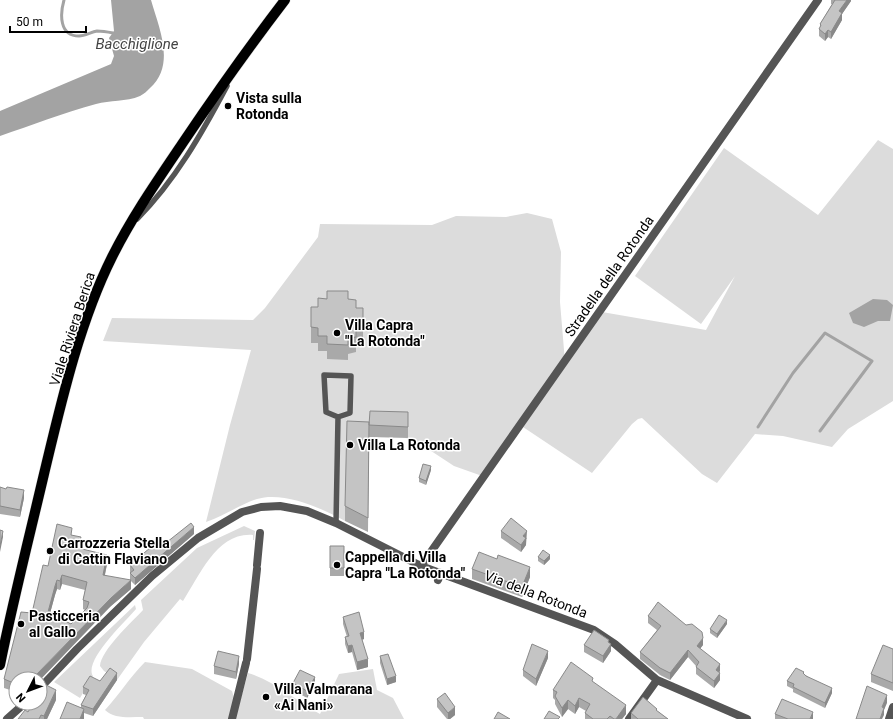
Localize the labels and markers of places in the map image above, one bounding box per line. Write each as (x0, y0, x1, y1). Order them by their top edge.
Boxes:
place label: Vista sulla Rotonda (236, 90, 302, 122)
marker: Vista sulla Rotonda (223, 101, 233, 111)
place label: Villa Capra "La Rotonda" (345, 317, 425, 349)
marker: Villa Capra "La Rotonda" (332, 328, 342, 338)
place label: Villa La Rotonda (358, 437, 461, 453)
marker: Villa La Rotonda (345, 440, 355, 450)
place label: Carrozzeria Stella di Cattin Flaviano (58, 535, 170, 567)
marker: Carrozzeria Stella di Cattin Flaviano (45, 546, 55, 556)
place label: Cappella di Villa Capra "La Rotonda" (345, 549, 466, 581)
marker: Cappella di Villa Capra "La Rotonda" (332, 560, 342, 570)
place label: Pasticceria al Gallo (29, 608, 100, 640)
marker: Pasticceria al Gallo (16, 619, 26, 629)
place label: Villa Valmarana «Ai Nani» (274, 681, 373, 713)
marker: Villa Valmarana «Ai Nani» (261, 692, 271, 702)

